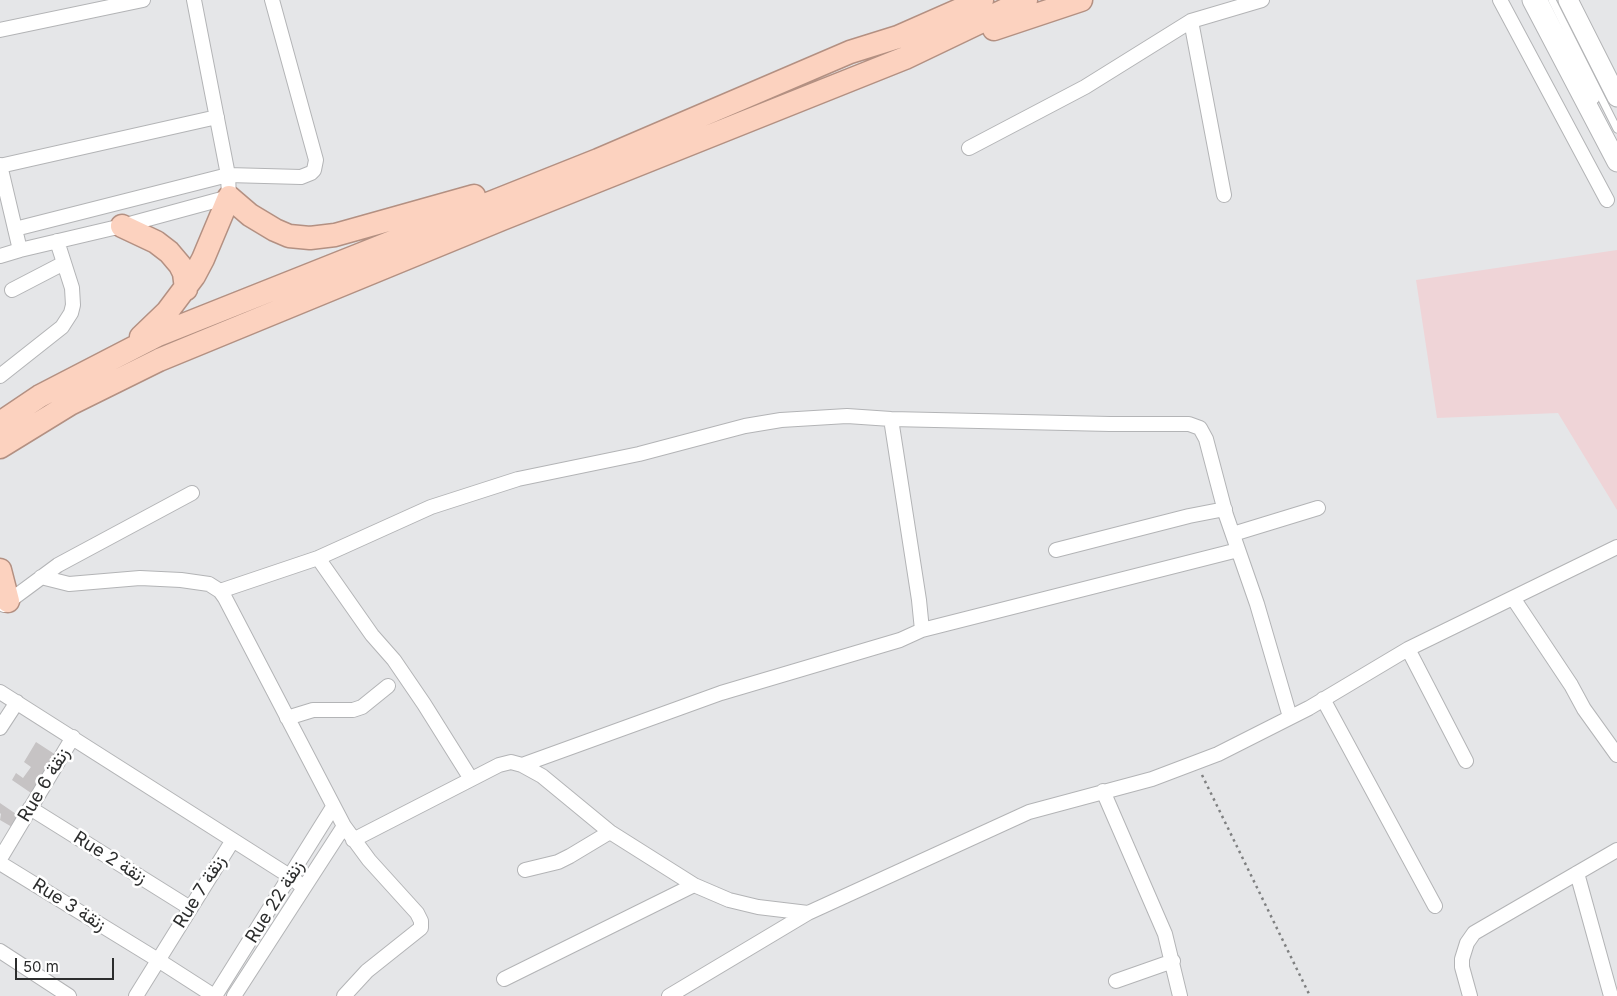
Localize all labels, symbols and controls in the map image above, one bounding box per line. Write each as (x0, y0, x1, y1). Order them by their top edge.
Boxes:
street label: Rue 6 زنقة (14, 744, 74, 826)
street label: Rue 2 زنقة (69, 827, 151, 889)
street label: Rue 7 زنقة (169, 852, 231, 932)
street label: Rue 22 زنقة (241, 857, 309, 947)
street label: Rue 3 زنقة (28, 874, 110, 936)
scale bar (18, 948, 116, 980)
text: 50 m (23, 957, 59, 976)

